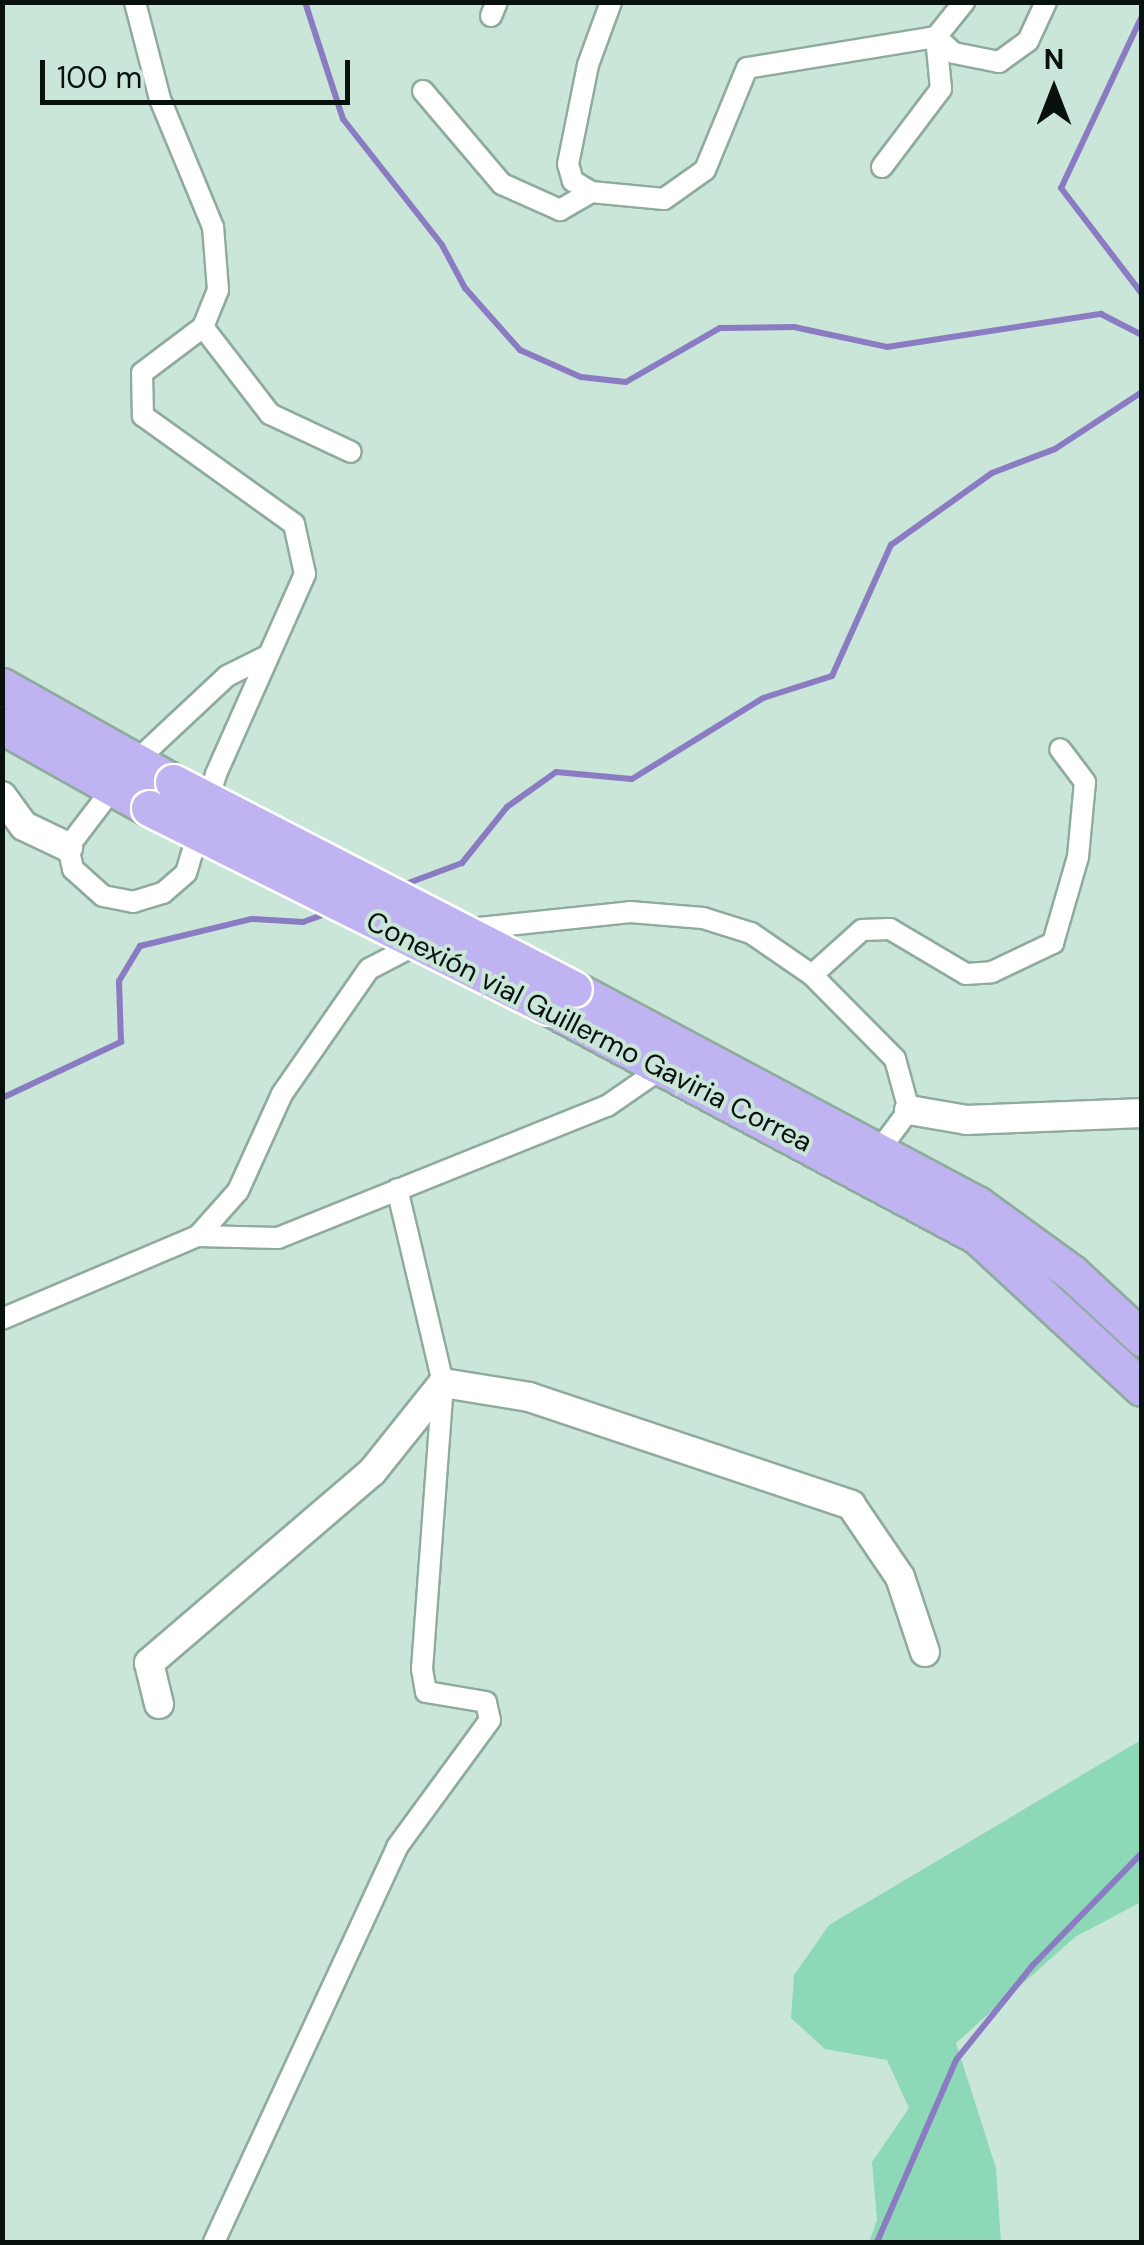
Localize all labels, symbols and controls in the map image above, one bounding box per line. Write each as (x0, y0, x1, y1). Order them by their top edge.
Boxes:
scale bar (45, 40, 355, 102)
north arrow (1004, 40, 1104, 140)
text: N (1044, 41, 1064, 78)
text: 100 m (57, 58, 142, 97)
street label: Conexión vial Guillermo Gaviria Correa (360, 904, 818, 1160)

